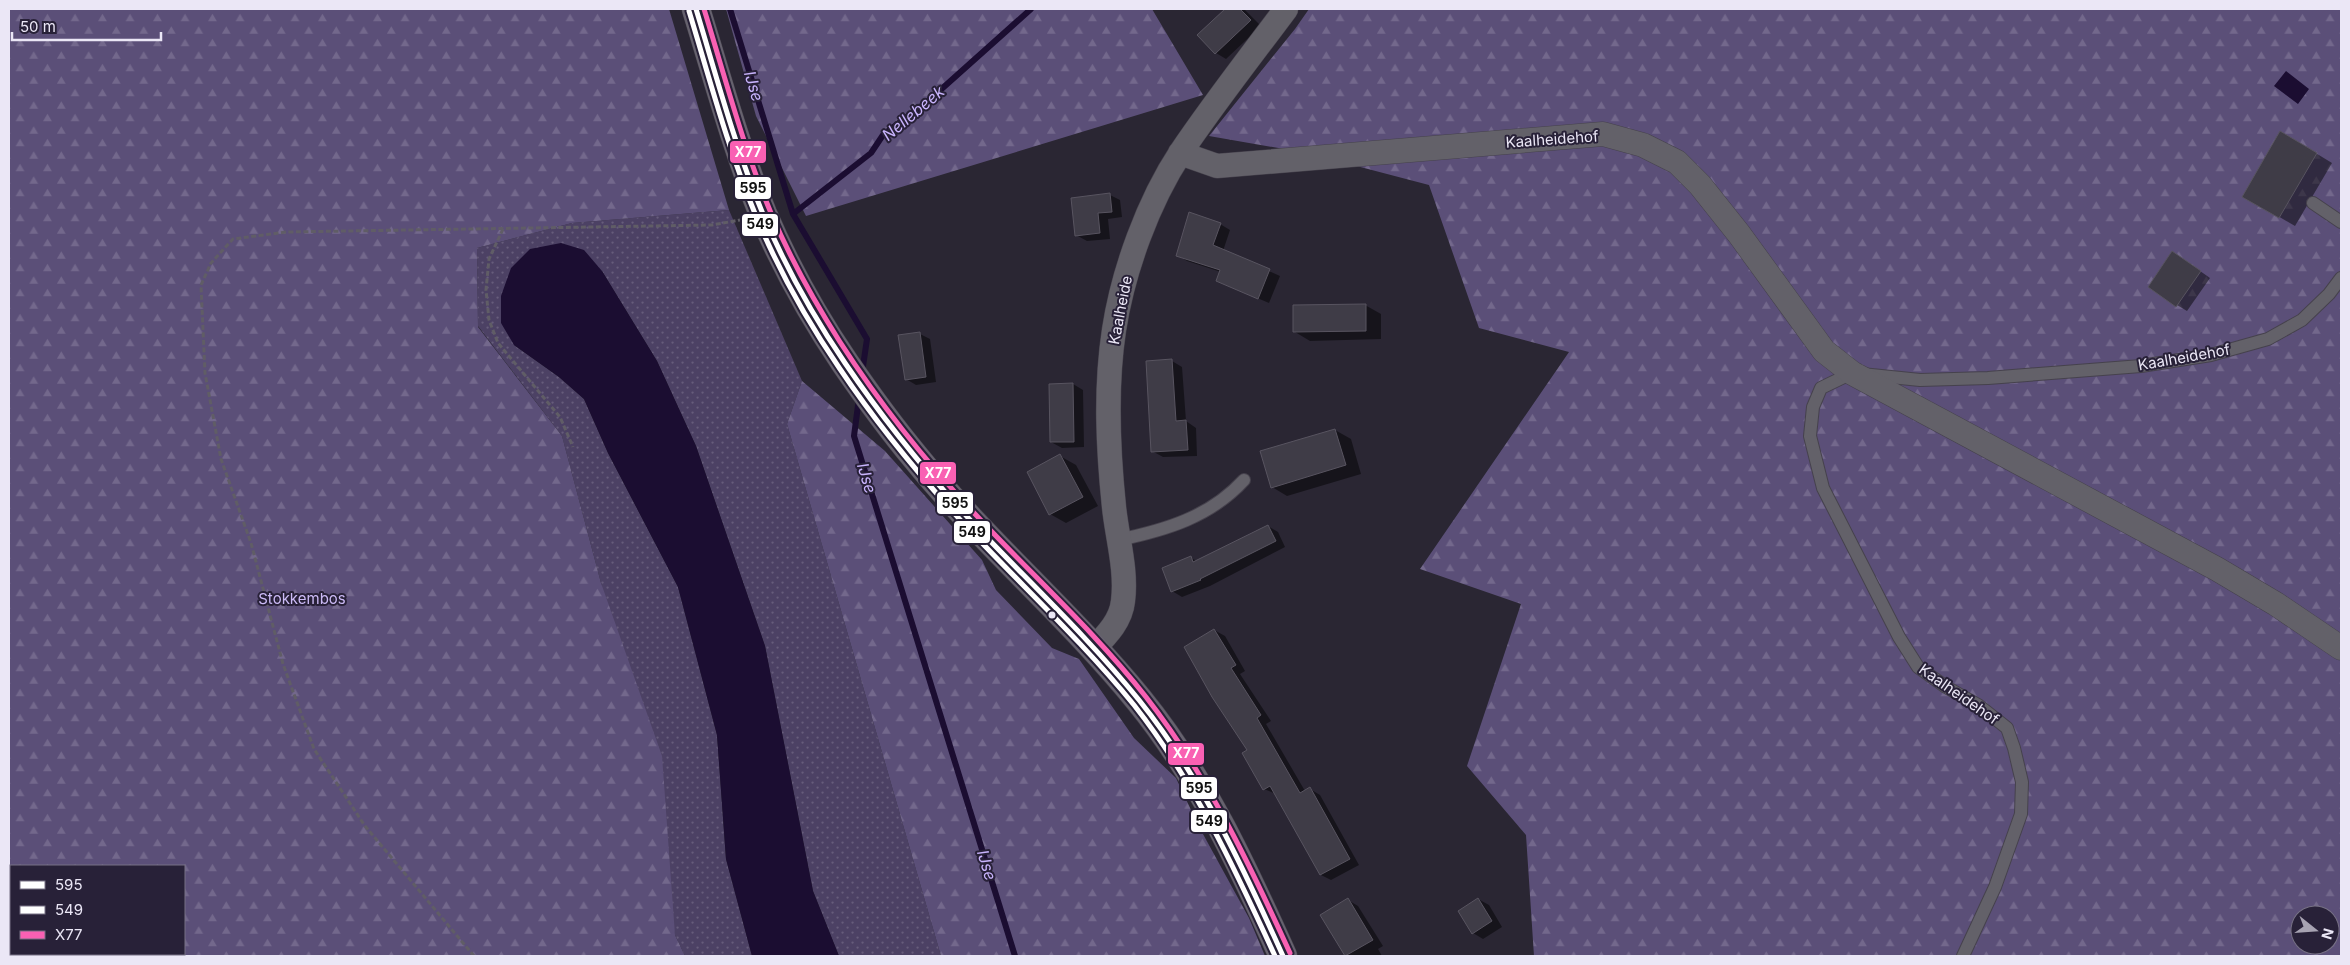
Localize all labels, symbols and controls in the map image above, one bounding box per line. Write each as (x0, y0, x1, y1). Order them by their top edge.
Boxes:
scale bar (12, 10, 161, 42)
text: 50 m (20, 17, 56, 36)
water label: IJse (740, 68, 768, 104)
water label: Nellebeek (878, 81, 948, 145)
street label: Kaalheidehof (1505, 126, 1600, 152)
line badge: X77 (729, 140, 767, 164)
text: X77 (735, 143, 761, 160)
line badge: 595 (734, 176, 772, 200)
text: 595 (740, 179, 767, 196)
line badge: 549 (741, 213, 779, 237)
text: 549 (746, 215, 774, 232)
street label: Kaalheide (1104, 274, 1136, 346)
street label: Kaalheidehof (2136, 339, 2232, 374)
water label: IJse (853, 460, 881, 496)
line badge: X77 (919, 461, 957, 485)
text: X77 (925, 464, 951, 481)
line badge: 595 (936, 491, 974, 515)
text: 595 (942, 494, 969, 511)
line badge: 549 (953, 520, 991, 544)
text: 549 (958, 523, 986, 540)
park label: Stokkembos (258, 589, 346, 608)
unlabelled marker (1047, 610, 1057, 620)
street label: Kaalheidehof (1915, 660, 2003, 729)
line badge: X77 (1167, 742, 1205, 766)
text: X77 (1173, 744, 1199, 761)
line badge: 595 (1180, 776, 1218, 800)
text: 595 (1186, 779, 1213, 796)
line badge: 549 (1190, 809, 1228, 833)
text: 549 (1195, 812, 1223, 829)
water label: IJse (973, 847, 1001, 883)
legend (10, 865, 185, 955)
text: 595 (55, 875, 83, 894)
text: 549 (55, 900, 83, 919)
north arrow (2290, 905, 2340, 955)
text: X77 (55, 925, 83, 944)
text: N (2318, 926, 2338, 942)

